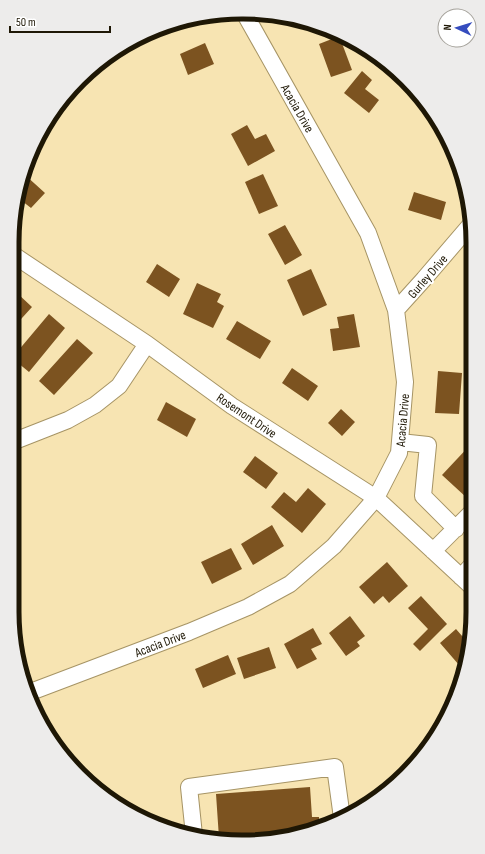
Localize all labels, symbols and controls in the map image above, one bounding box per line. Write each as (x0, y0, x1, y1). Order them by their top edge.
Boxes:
scale bar (10, 8, 110, 34)
north arrow (437, 8, 477, 48)
text: 50 m (16, 15, 36, 30)
text: N (441, 24, 454, 31)
street label: Acacia Drive (276, 81, 317, 136)
street label: Gurley Drive (404, 251, 451, 302)
street label: Rosemont Drive (213, 390, 280, 442)
street label: Acacia Drive (393, 393, 413, 448)
street label: Acacia Drive (132, 627, 188, 661)

